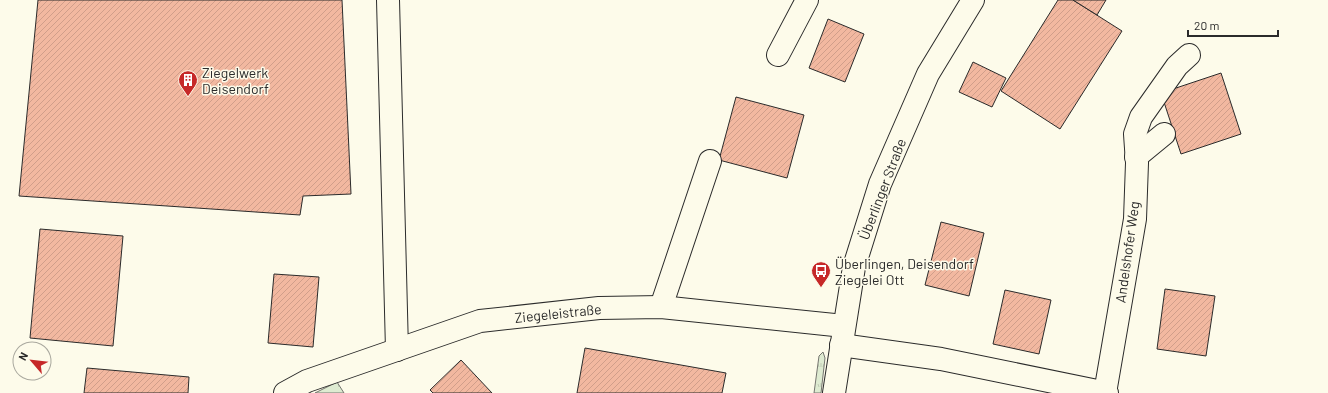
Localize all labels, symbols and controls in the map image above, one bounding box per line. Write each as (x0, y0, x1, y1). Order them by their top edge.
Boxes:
scale bar (1188, 12, 1278, 38)
text: 20 m (1194, 18, 1220, 32)
place label: Ziegelwerk Deisendorf (202, 64, 269, 97)
building icon: Ziegelwerk Deisendorf (177, 69, 199, 97)
street label: Überlinger Straße (855, 136, 909, 242)
street label: Andelshofer Weg (1111, 200, 1143, 304)
place label: Überlingen, Deisendorf Ziegelei Ott (835, 255, 974, 288)
bus stop icon: Überlingen, Deisendorf Ziegelei Ott (810, 260, 832, 288)
street label: Ziegeleistraße (514, 300, 602, 326)
north arrow (12, 341, 52, 381)
text: N (15, 350, 30, 362)

